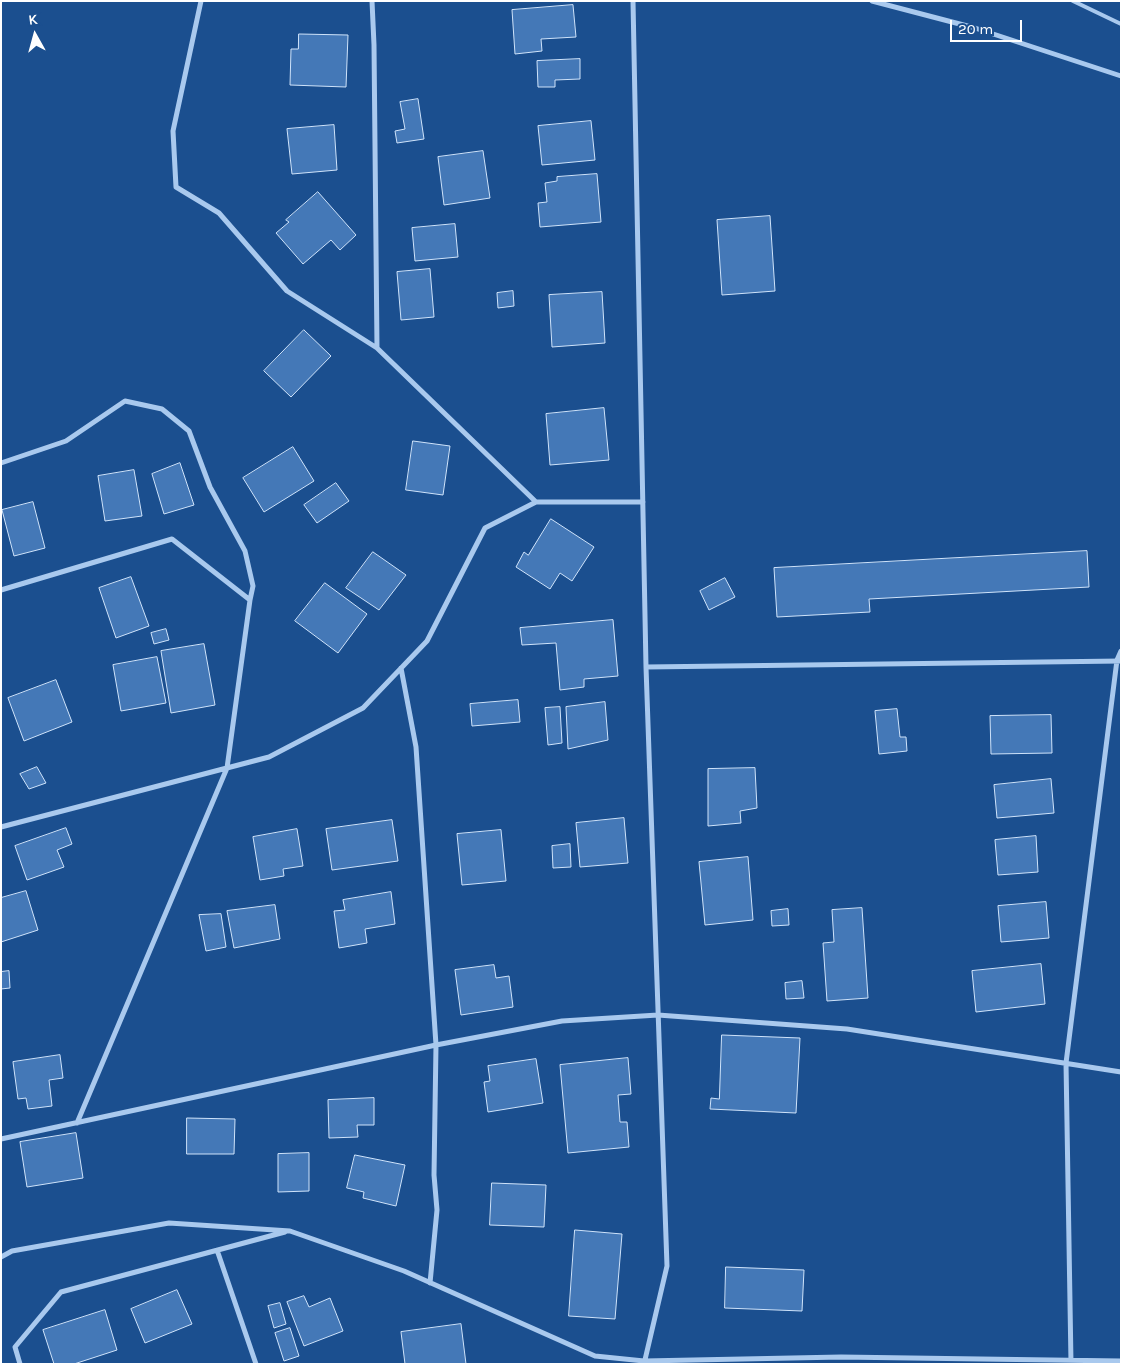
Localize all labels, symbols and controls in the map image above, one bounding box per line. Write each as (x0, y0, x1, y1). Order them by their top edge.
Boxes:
north arrow (10, 10, 60, 60)
scale bar (952, 10, 1024, 42)
text: K (28, 11, 39, 29)
text: 20 m (958, 20, 993, 38)

